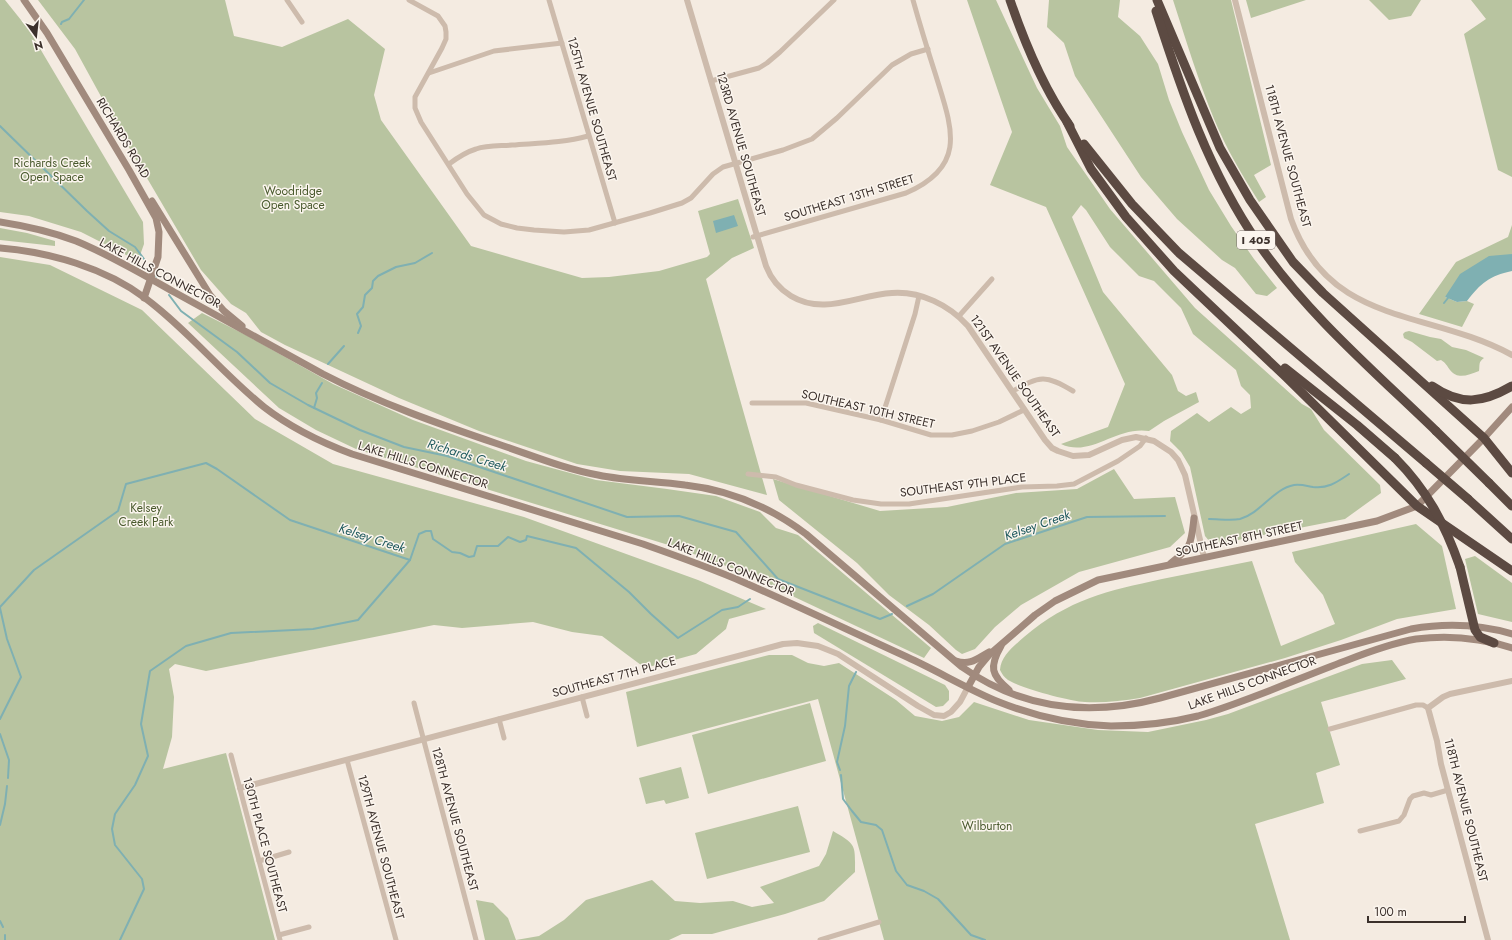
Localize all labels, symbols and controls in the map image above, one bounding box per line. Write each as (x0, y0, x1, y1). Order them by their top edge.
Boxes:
north arrow (16, 16, 56, 56)
street label: 125TH AVENUE SOUTHEAST (563, 35, 621, 184)
text: N (32, 37, 45, 55)
street label: 123RD AVENUE SOUTHEAST (712, 69, 770, 219)
street label: 118TH AVENUE SOUTHEAST (1260, 82, 1316, 230)
street label: RICHARDS ROAD (92, 94, 154, 182)
park label: Richards Creek Open Space (14, 154, 91, 186)
street label: SOUTHEAST 13TH STREET (782, 170, 917, 226)
park label: Woodridge Open Space (261, 182, 325, 214)
road number: I 405 (1237, 231, 1275, 249)
street label: LAKE HILLS CONNECTOR (96, 233, 224, 313)
street label: 121ST AVENUE SOUTHEAST (966, 311, 1064, 441)
street label: SOUTHEAST 10TH STREET (800, 385, 937, 433)
water label: Richards Creek (425, 434, 509, 476)
street label: LAKE HILLS CONNECTOR (356, 437, 490, 493)
street label: SOUTHEAST 9TH PLACE (899, 468, 1027, 502)
park label: Kelsey Creek Park (119, 499, 174, 531)
water label: Kelsey Creek (1002, 505, 1073, 545)
street label: SOUTHEAST 8TH STREET (1174, 517, 1305, 561)
water label: Kelsey Creek (337, 518, 408, 558)
street label: LAKE HILLS CONNECTOR (665, 533, 797, 601)
street label: LAKE HILLS CONNECTOR (1185, 651, 1319, 715)
street label: SOUTHEAST 7TH PLACE (550, 652, 678, 702)
street label: 118TH AVENUE SOUTHEAST (1439, 736, 1493, 884)
street label: 128TH AVENUE SOUTHEAST (427, 745, 483, 894)
street label: 129TH AVENUE SOUTHEAST (353, 773, 409, 922)
street label: 130TH PLACE SOUTHEAST (238, 775, 292, 915)
park label: Wilburton (962, 817, 1012, 835)
scale bar (1368, 898, 1465, 924)
text: 100 m (1374, 903, 1407, 921)

